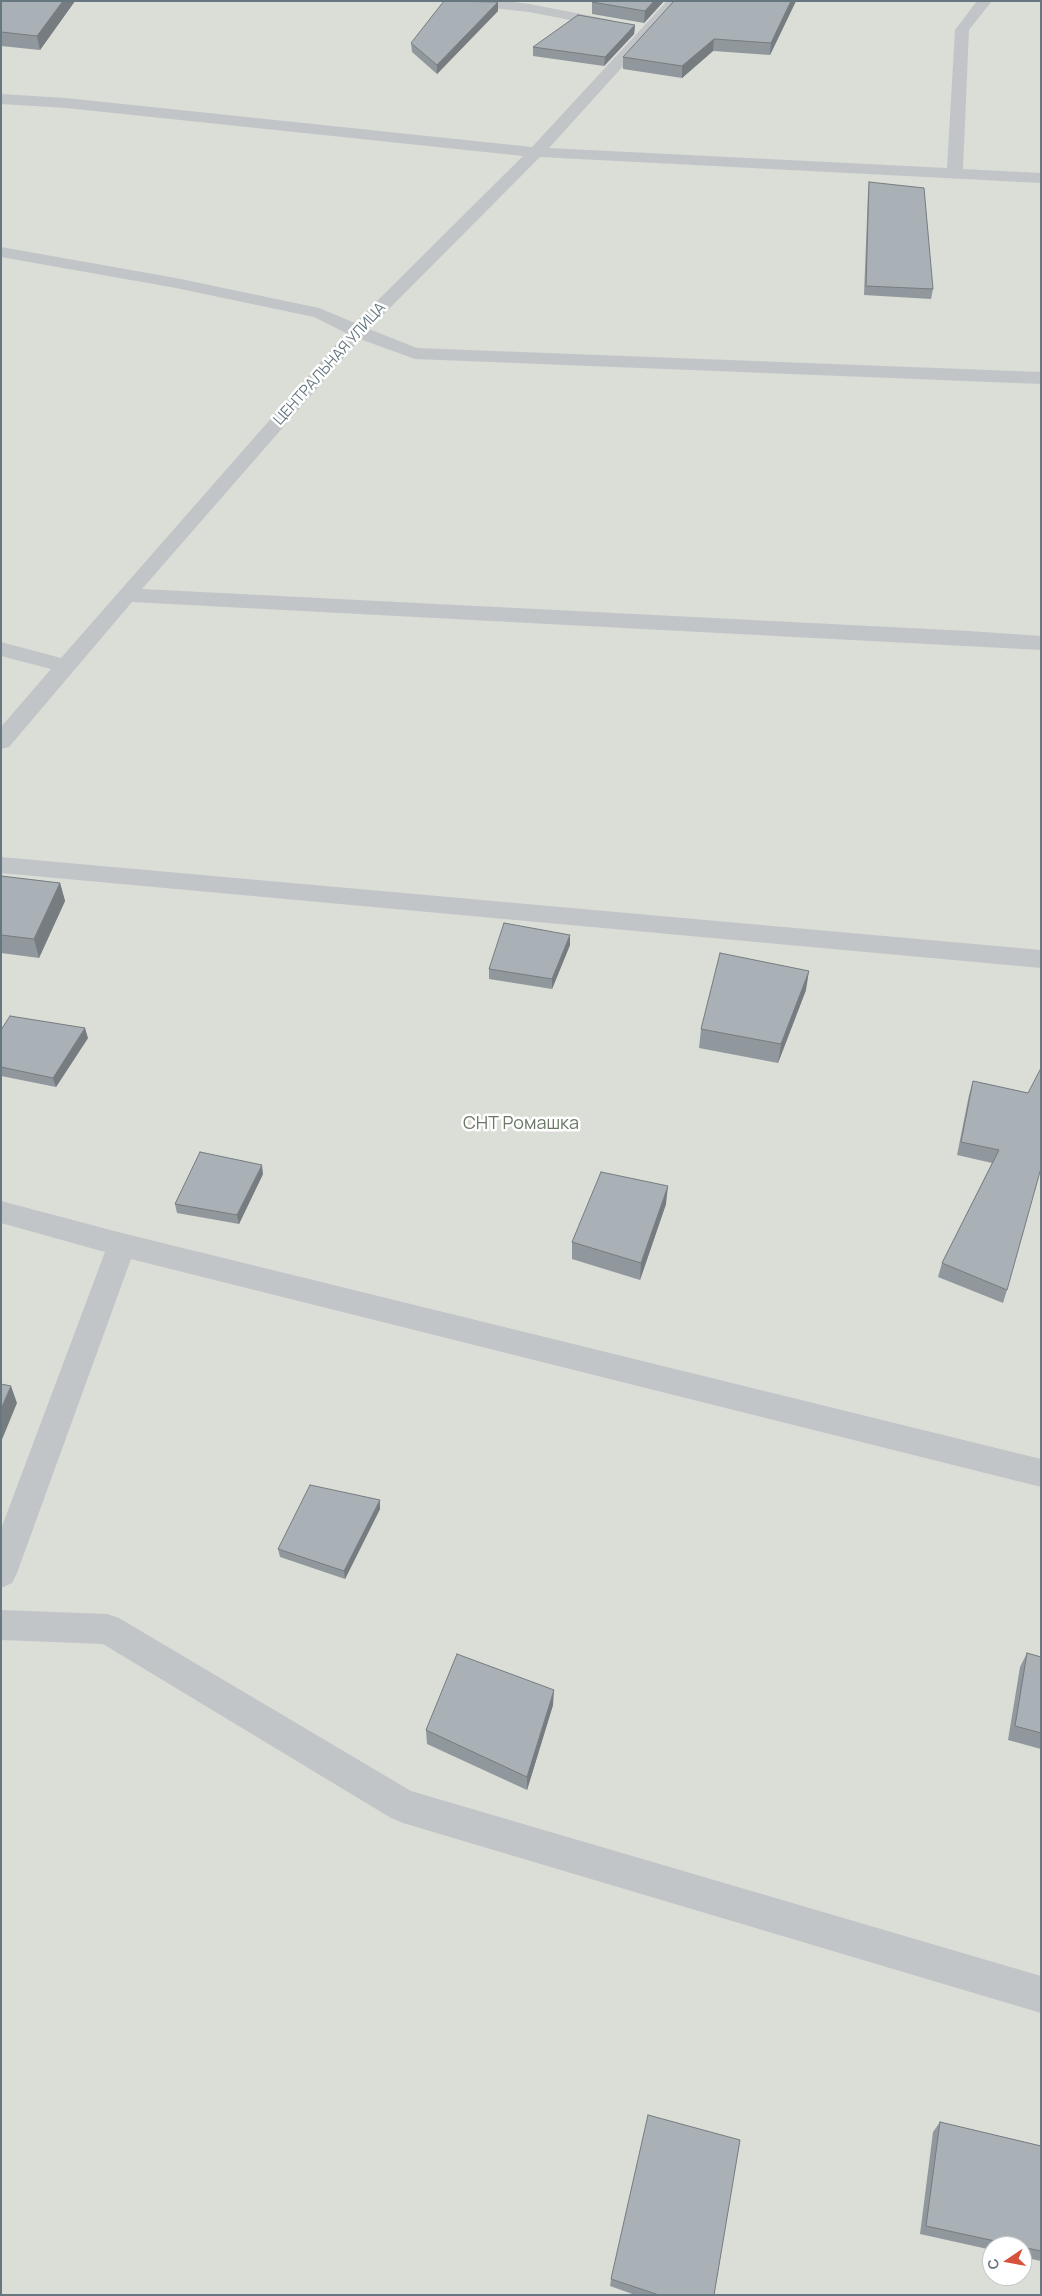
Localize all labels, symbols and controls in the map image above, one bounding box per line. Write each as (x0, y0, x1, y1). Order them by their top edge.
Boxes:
street label: ЦЕНТРАЛЬНАЯ УЛИЦА (270, 299, 390, 429)
park label: СНТ Ромашка (463, 1113, 579, 1135)
north arrow (982, 2236, 1032, 2286)
text: С (982, 2257, 1003, 2271)

